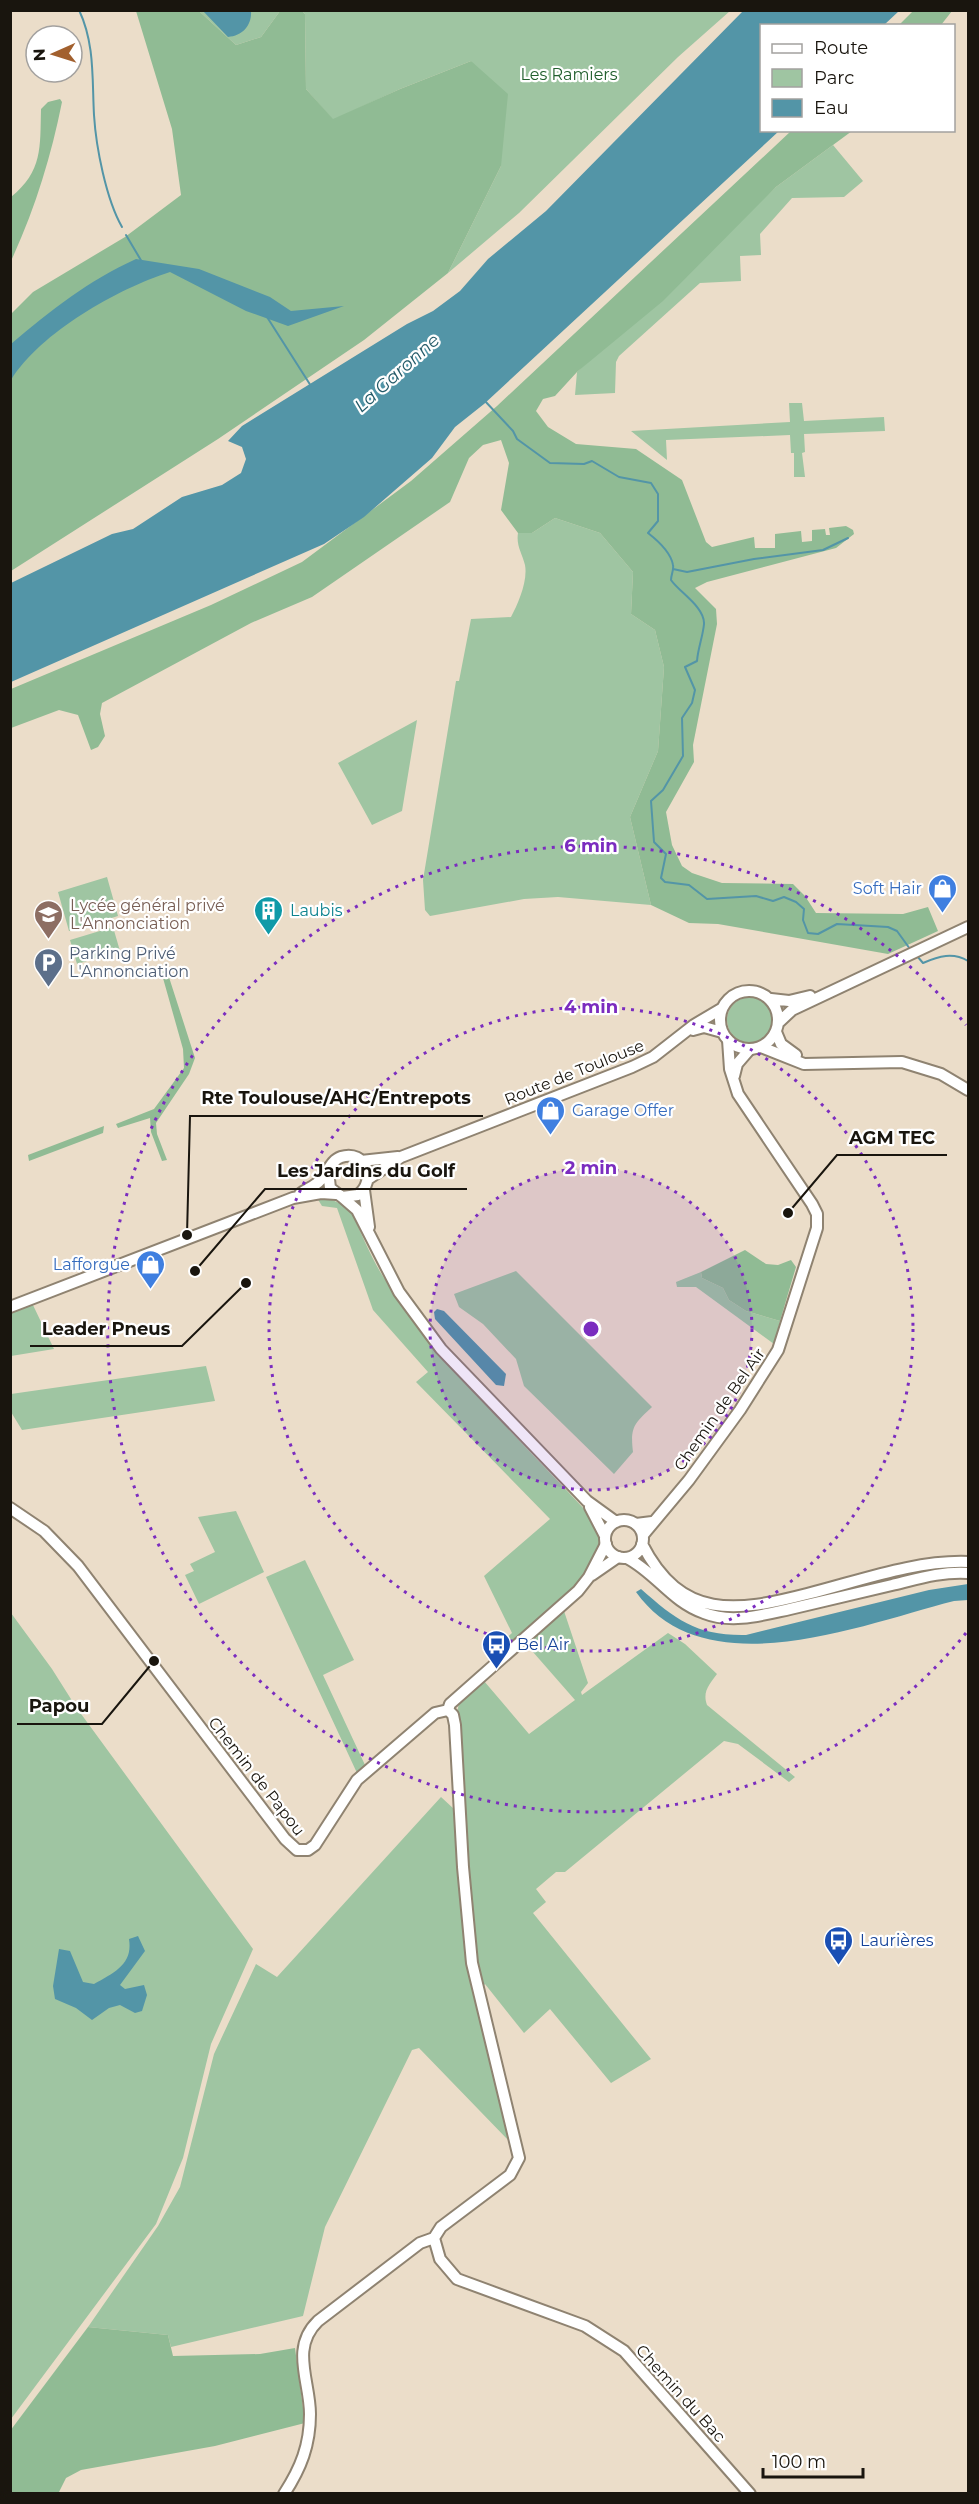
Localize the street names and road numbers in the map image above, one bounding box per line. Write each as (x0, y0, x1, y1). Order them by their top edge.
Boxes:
street label: Route de Toulouse (502, 1036, 647, 1109)
street label: Chemin de Bel Air (670, 1344, 769, 1474)
street label: Chemin de Papou (204, 1713, 309, 1839)
street label: Chemin du Bac (632, 2341, 729, 2446)

